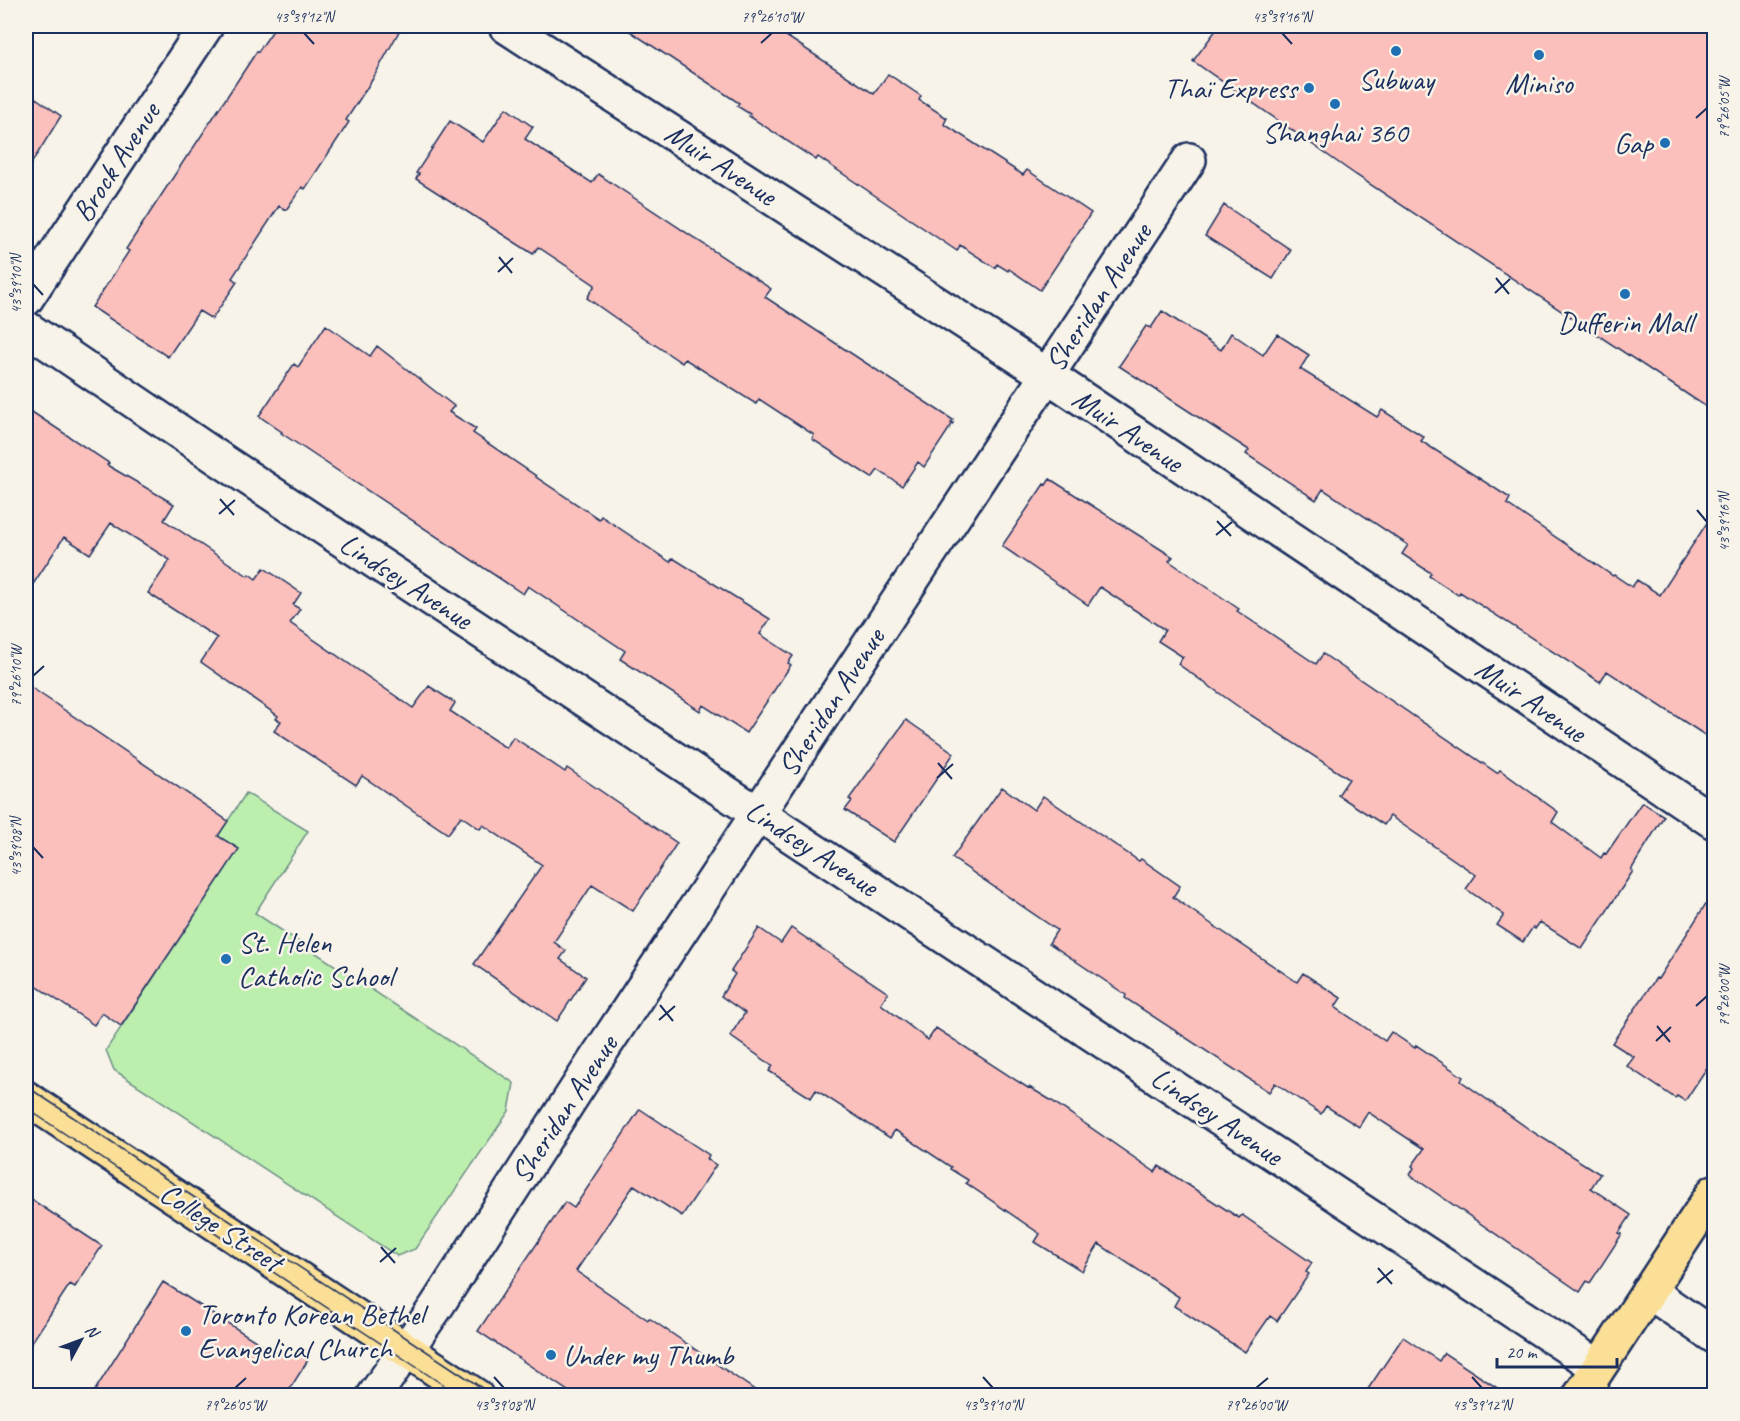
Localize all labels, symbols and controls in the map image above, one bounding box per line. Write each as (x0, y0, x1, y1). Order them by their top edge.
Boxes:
text: 43°39'12"N (274, 8, 337, 27)
text: 79°26'10"W (742, 8, 806, 27)
text: 43°39'16"N (1252, 8, 1315, 27)
marker: Subway (1389, 44, 1403, 58)
marker: Miniso (1532, 48, 1546, 62)
place label: Subway (1358, 60, 1437, 98)
place label: Miniso (1505, 64, 1574, 102)
place label: Thaï Express (1164, 69, 1300, 107)
text: 79°26'05"W (1715, 74, 1734, 138)
marker: Thaï Express (1302, 81, 1316, 95)
street label: Brock Avenue (63, 93, 170, 229)
marker: Shanghai 360 (1328, 97, 1342, 111)
place label: Shanghai 360 (1262, 113, 1410, 151)
street label: Muir Avenue (658, 114, 786, 215)
place label: Gap (1614, 124, 1655, 162)
marker: Gap (1658, 136, 1672, 150)
street label: Sheridan Avenue (1036, 214, 1161, 378)
text: 43°39'10"N (7, 251, 26, 314)
marker: Dufferin Mall (1618, 287, 1632, 301)
place label: Dufferin Mall (1557, 303, 1698, 341)
street label: Muir Avenue (1065, 379, 1192, 482)
text: 43°39'16"N (1715, 489, 1734, 552)
street label: Lindsey Avenue (333, 524, 481, 639)
street label: Sheridan Avenue (769, 619, 894, 783)
text: 79°26'10"W (7, 642, 26, 706)
street label: Muir Avenue (1468, 649, 1595, 752)
street label: Lindsey Avenue (739, 791, 887, 906)
text: 43°39'08"N (7, 814, 26, 877)
place label: St. Helen Catholic School (238, 923, 398, 995)
marker: St. Helen Catholic School (219, 952, 233, 966)
text: 79°26'00"W (1715, 962, 1734, 1026)
street label: Sheridan Avenue (502, 1026, 627, 1190)
street label: Lindsey Avenue (1144, 1058, 1292, 1175)
street label: College Street (153, 1174, 292, 1283)
place label: Toronto Korean Bethel Evangelical Church (198, 1295, 429, 1367)
north arrow (51, 1310, 111, 1370)
text: N (81, 1321, 104, 1343)
marker: Toronto Korean Bethel Evangelical Church (179, 1324, 193, 1338)
scale bar (1497, 1331, 1617, 1369)
place label: Under my Thumb (563, 1336, 735, 1374)
text: 20 m (1506, 1341, 1539, 1363)
marker: Under my Thumb (544, 1348, 558, 1362)
text: 79°26'05"W (205, 1396, 269, 1415)
text: 43°39'08"N (474, 1396, 537, 1415)
text: 43°39'10"N (963, 1396, 1026, 1415)
text: 79°26'00"W (1226, 1396, 1290, 1415)
text: 43°39'12"N (1452, 1396, 1515, 1415)

